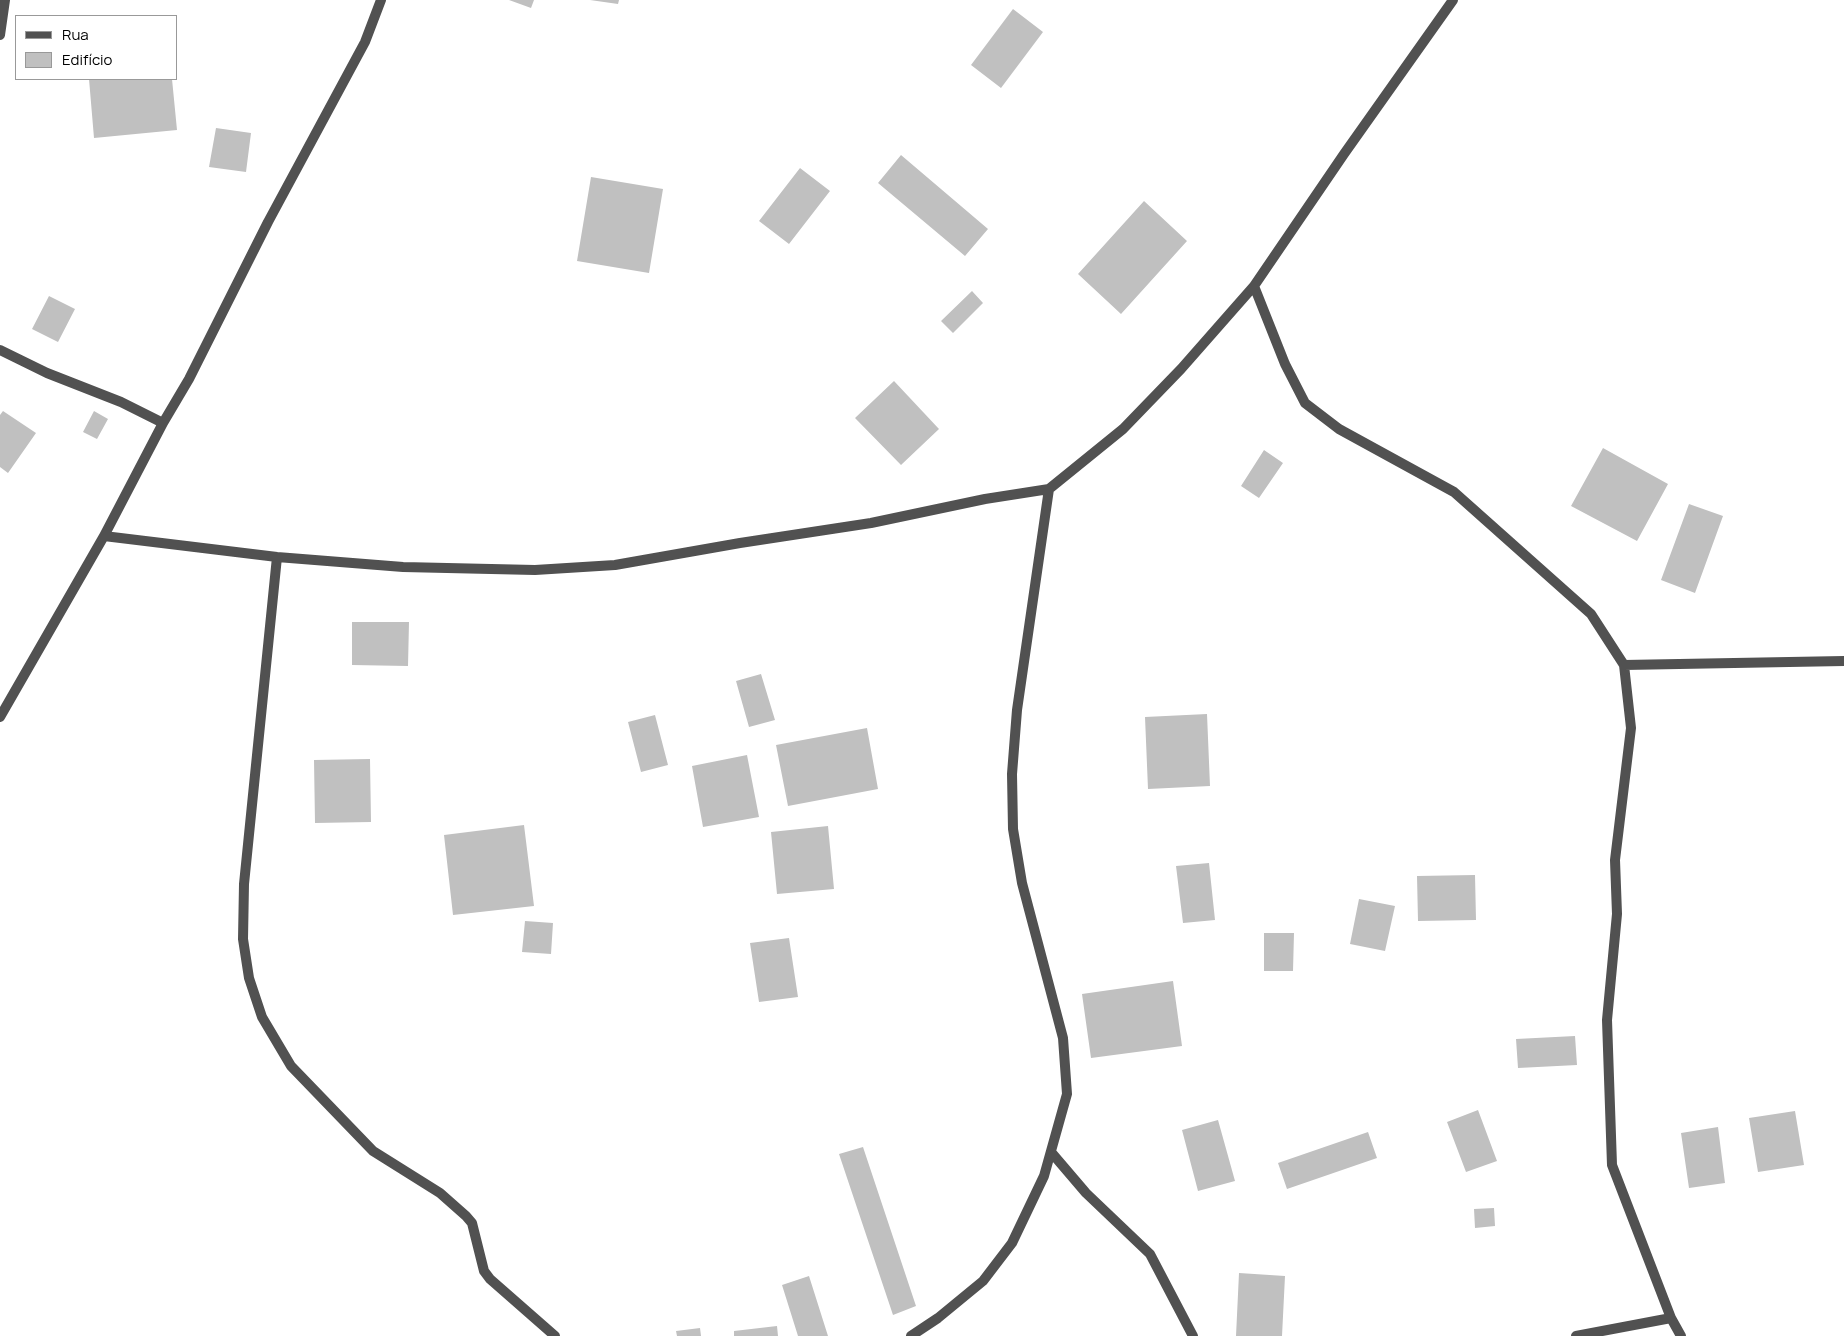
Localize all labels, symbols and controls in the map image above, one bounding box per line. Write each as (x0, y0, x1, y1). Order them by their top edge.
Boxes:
legend (15, 15, 178, 80)
text: Rua (62, 24, 89, 45)
text: Edifício (62, 49, 112, 70)

